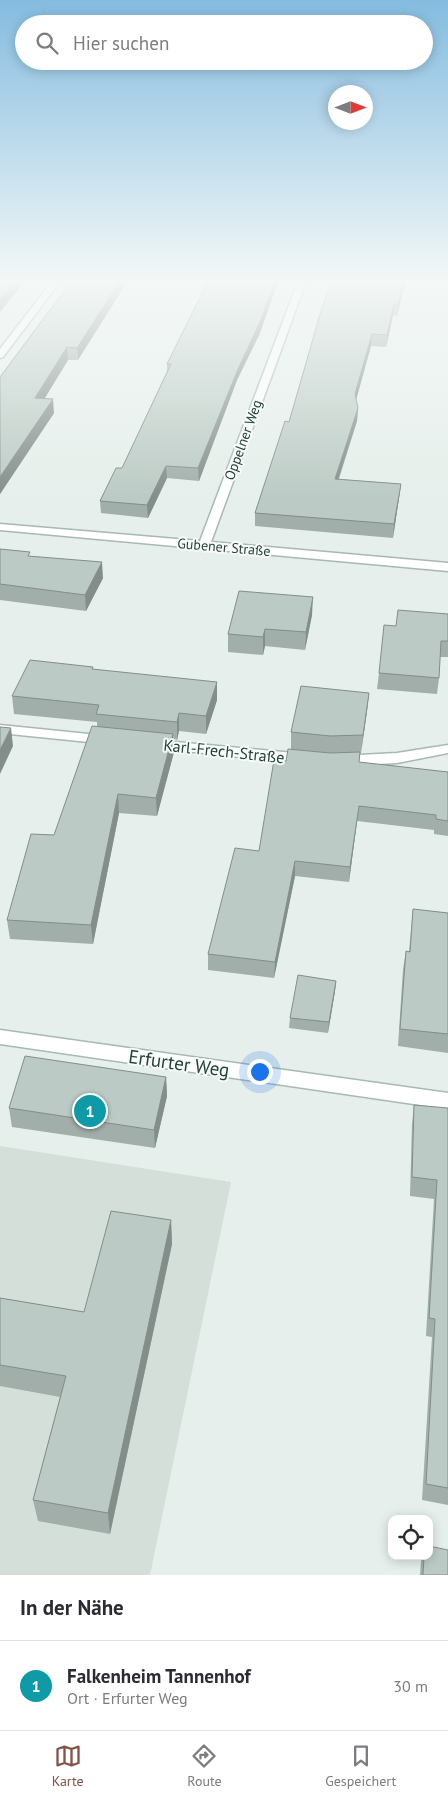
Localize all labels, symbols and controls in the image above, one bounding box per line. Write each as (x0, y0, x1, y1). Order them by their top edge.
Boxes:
search box (15, 15, 433, 70)
icon: search (33, 29, 61, 57)
text: Hier suchen (73, 31, 169, 55)
north arrow (328, 85, 373, 130)
street label: Oppelner Weg (220, 397, 266, 483)
street label: Gubener Straße (177, 534, 271, 560)
street label: Karl-Frech-Straße (163, 735, 285, 767)
street label: Erfurter Weg (127, 1044, 231, 1082)
your location (247, 1059, 273, 1085)
pin: 1 (74, 1092, 106, 1130)
map controls (388, 1515, 433, 1560)
button: locate (388, 1515, 433, 1560)
text: In der Nähe (20, 1594, 124, 1621)
text: Falkenheim Tannenhof (67, 1664, 251, 1688)
text: 1 (31, 1676, 41, 1696)
text: 30 m (393, 1676, 428, 1696)
text: Ort · Erfurter Weg (67, 1688, 188, 1708)
tab: Karte (52, 1742, 84, 1790)
tab: Route (187, 1742, 222, 1790)
tab: Gespeichert (325, 1742, 396, 1790)

